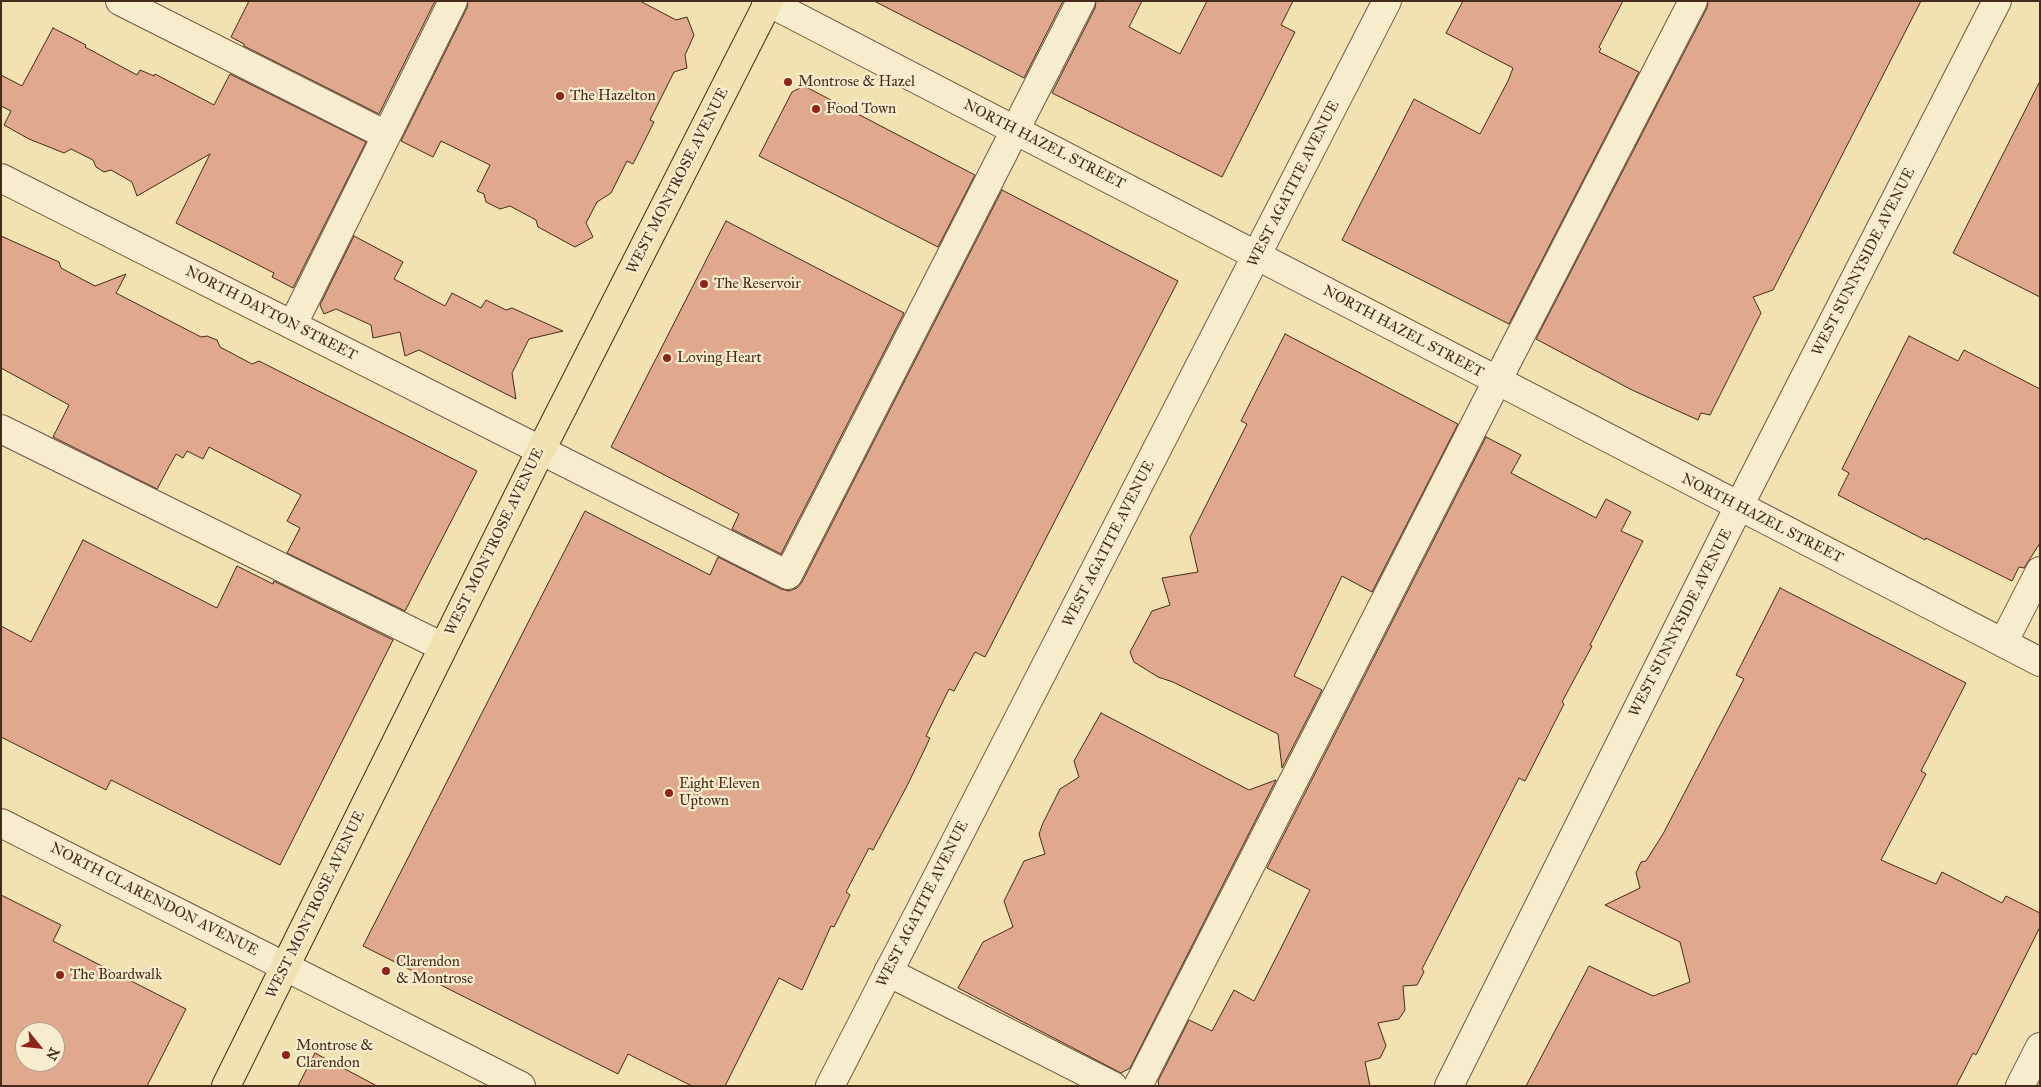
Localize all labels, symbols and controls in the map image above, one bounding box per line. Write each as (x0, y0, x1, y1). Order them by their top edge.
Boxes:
place label: Montrose & Hazel (798, 73, 915, 91)
marker: Montrose & Hazel (782, 76, 794, 88)
street label: WEST MONTROSE AVENUE (623, 85, 733, 277)
place label: The Hazelton (570, 87, 656, 105)
marker: The Hazelton (554, 90, 566, 102)
street label: NORTH HAZEL STREET (960, 96, 1128, 194)
street label: WEST AGATITE AVENUE (1244, 98, 1344, 270)
place label: Food Town (826, 100, 896, 118)
marker: Food Town (810, 103, 822, 115)
street label: WEST SUNNYSIDE AVENUE (1809, 165, 1919, 359)
street label: NORTH DAYTON STREET (182, 263, 360, 365)
place label: The Reservoir (714, 275, 801, 293)
marker: The Reservoir (698, 278, 710, 290)
street label: NORTH HAZEL STREET (1320, 282, 1486, 382)
place label: Loving Heart (677, 349, 762, 367)
marker: Loving Heart (661, 352, 673, 364)
street label: WEST MONTROSE AVENUE (442, 445, 548, 639)
street label: WEST AGATITE AVENUE (1059, 458, 1159, 630)
street label: NORTH HAZEL STREET (1678, 470, 1846, 568)
street label: WEST SUNNYSIDE AVENUE (1626, 526, 1736, 720)
place label: Eight Eleven Uptown (679, 775, 760, 810)
marker: Eight Eleven Uptown (663, 787, 675, 799)
street label: WEST MONTROSE AVENUE (263, 808, 369, 1002)
street label: WEST AGATITE AVENUE (873, 818, 973, 990)
street label: NORTH CLARENDON AVENUE (47, 840, 261, 960)
place label: Clarendon & Montrose (396, 953, 473, 988)
marker: Clarendon & Montrose (380, 965, 392, 977)
place label: The Boardwalk (70, 966, 162, 984)
marker: The Boardwalk (54, 969, 66, 981)
north arrow (15, 1022, 65, 1072)
place label: Montrose & Clarendon (296, 1037, 373, 1072)
text: N (43, 1045, 63, 1063)
marker: Montrose & Clarendon (280, 1049, 292, 1061)

